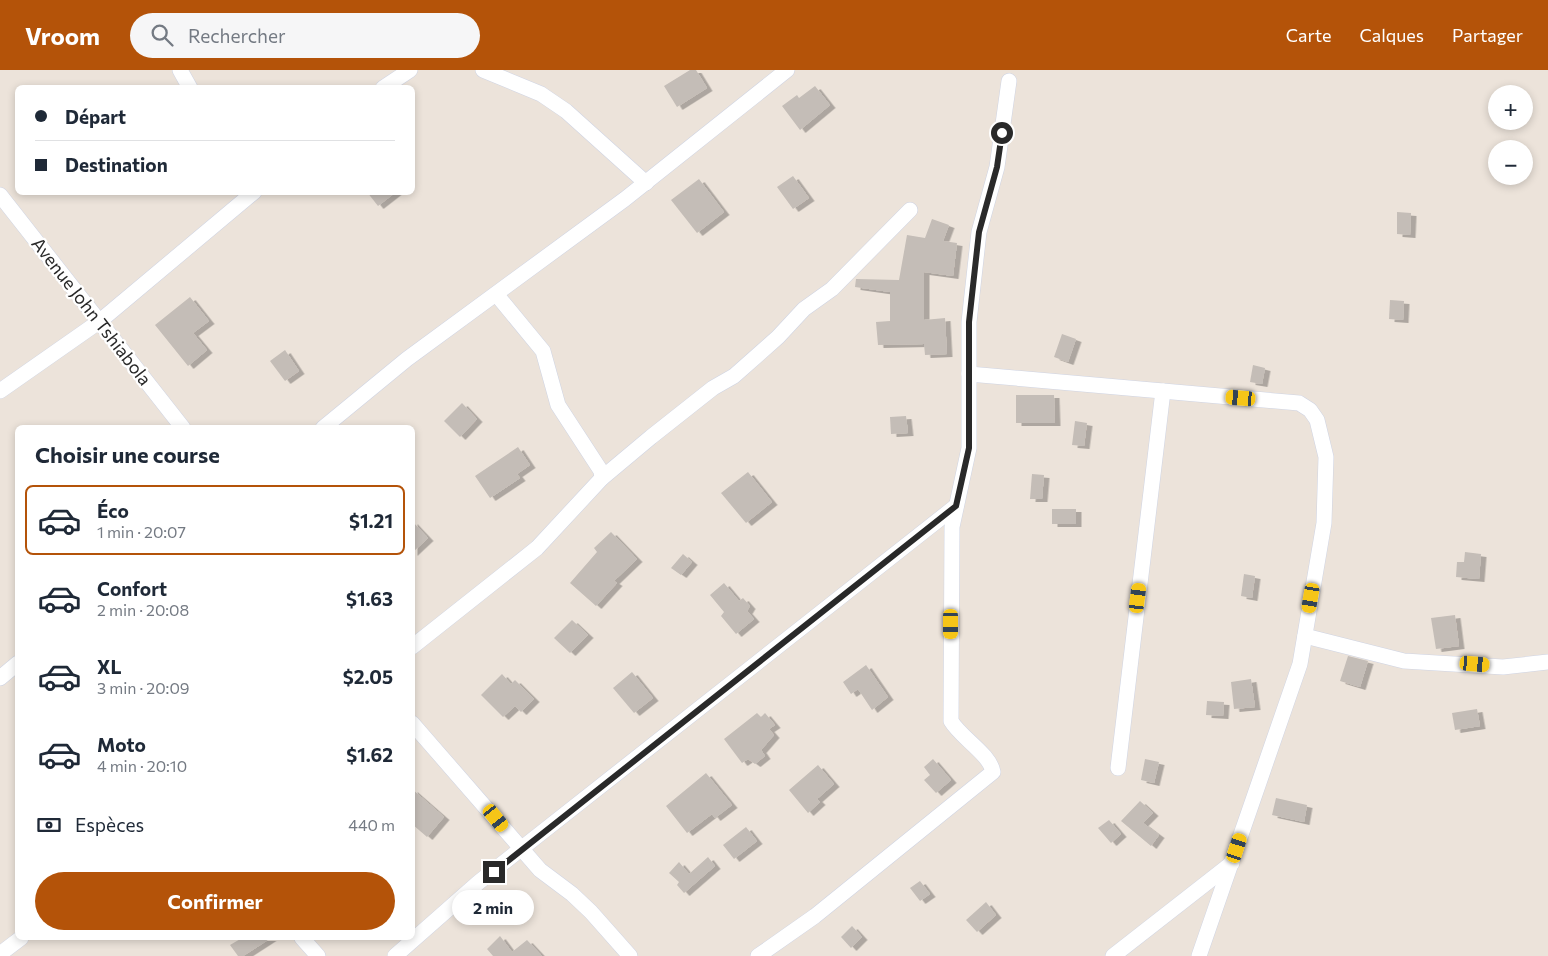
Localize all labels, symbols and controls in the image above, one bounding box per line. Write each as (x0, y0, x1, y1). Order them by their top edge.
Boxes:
search box (130, 13, 480, 58)
text: Vroom (25, 21, 100, 50)
icon: search (148, 21, 176, 49)
text: Rechercher (188, 24, 286, 47)
text: Carte (1286, 24, 1331, 46)
text: Calques (1359, 24, 1424, 46)
text: Partager (1452, 24, 1523, 46)
map controls (1488, 85, 1533, 185)
button: + (1488, 85, 1533, 130)
text: Départ (65, 105, 126, 128)
route start (991, 122, 1013, 144)
button: − (1488, 140, 1533, 185)
text: Destination (65, 153, 168, 176)
street label: Avenue John Tshiabola (27, 233, 157, 389)
car (1225, 389, 1256, 407)
text: Choisir une course (35, 441, 220, 468)
icon: car (37, 498, 82, 543)
text: Éco (97, 499, 129, 522)
text: $1.21 (349, 509, 393, 532)
text: 1 min · 20:07 (97, 522, 186, 541)
icon: car (37, 576, 82, 621)
text: Confort (97, 577, 167, 600)
car (1128, 582, 1147, 614)
car (1301, 582, 1320, 614)
text: $1.63 (346, 587, 393, 610)
text: 2 min · 20:08 (97, 600, 189, 619)
car (943, 609, 958, 639)
icon: car (37, 654, 82, 699)
text: XL (97, 655, 122, 678)
car (1459, 655, 1490, 673)
text: $2.05 (343, 665, 393, 688)
text: 3 min · 20:09 (97, 678, 190, 697)
icon: car (37, 732, 82, 777)
text: Moto (97, 733, 146, 756)
text: $1.62 (346, 743, 393, 766)
text: 4 min · 20:10 (97, 756, 187, 775)
car (480, 802, 511, 834)
icon: cash (35, 811, 63, 839)
text: Espèces (75, 813, 144, 836)
text: 440 m (348, 815, 395, 834)
car (1225, 831, 1248, 865)
route end (483, 861, 505, 883)
button: Confirmer (35, 872, 395, 930)
callout: 2 min (453, 890, 535, 924)
text: 2 min (473, 898, 513, 917)

